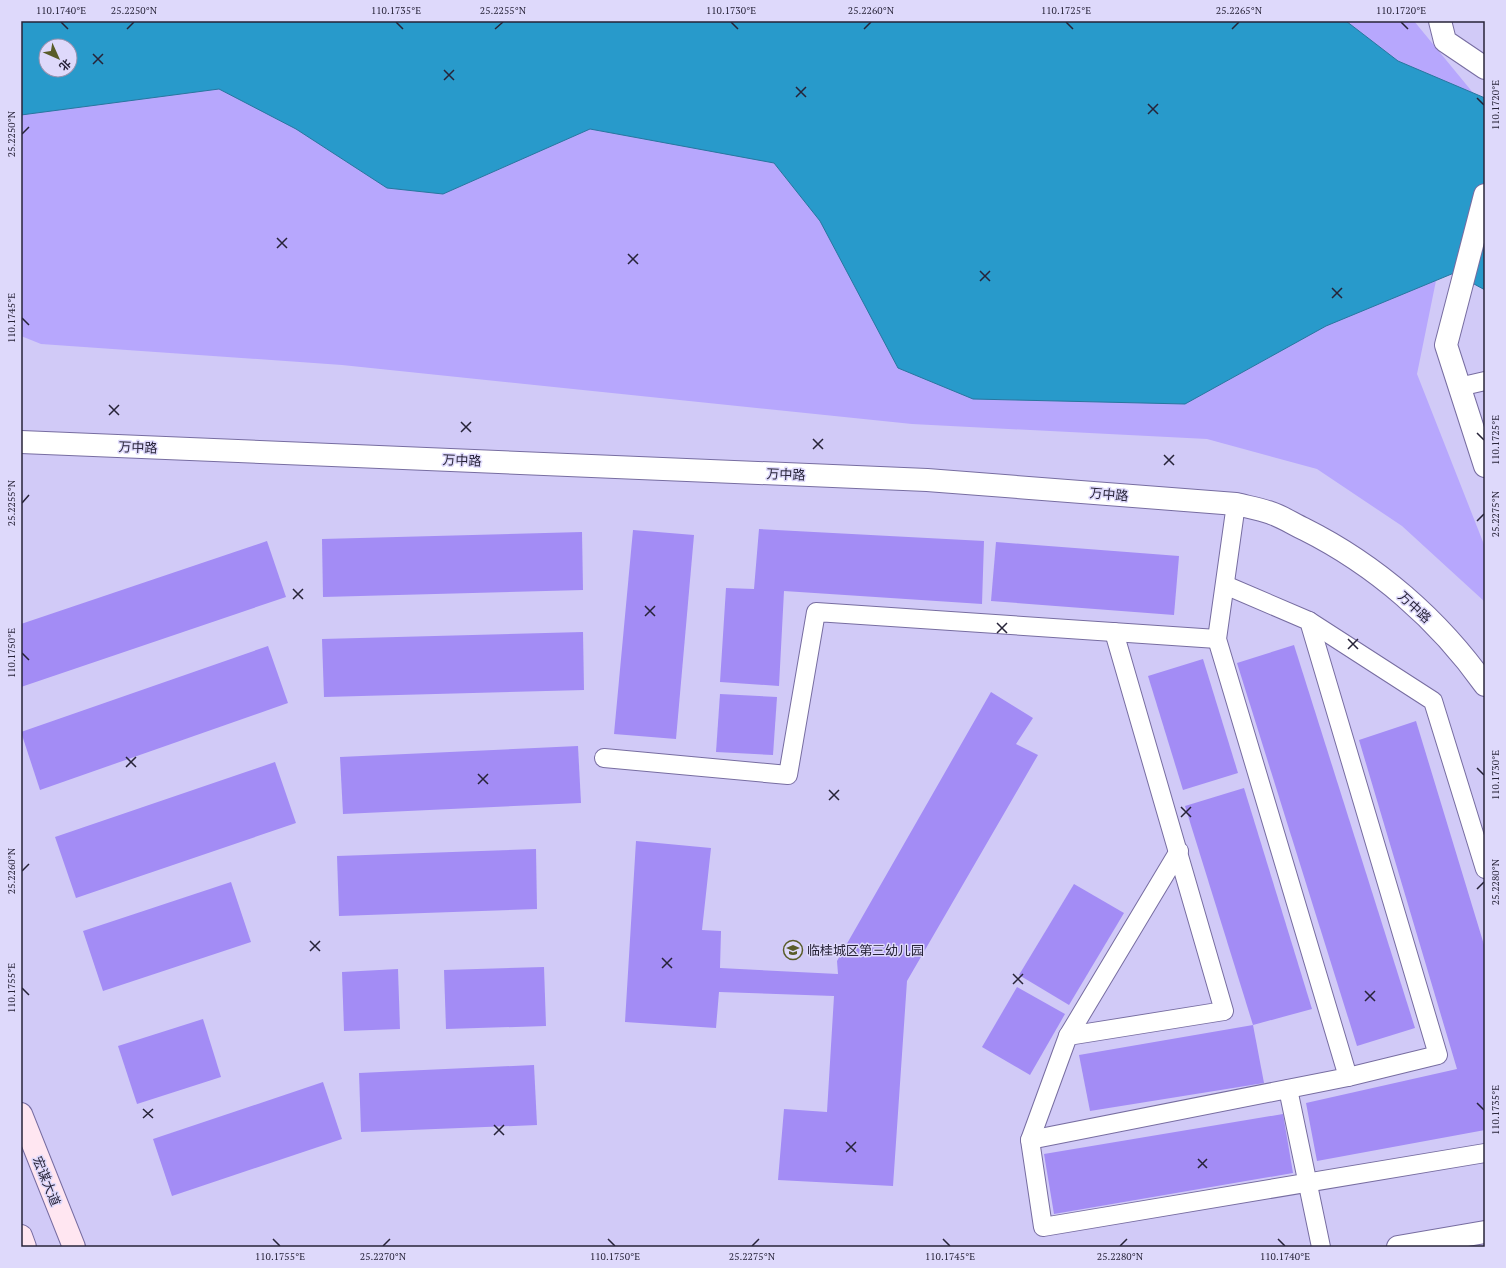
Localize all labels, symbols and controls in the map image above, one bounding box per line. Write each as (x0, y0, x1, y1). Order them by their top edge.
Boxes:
text: 110.1740°E (36, 4, 86, 17)
text: 25.2250°N (111, 4, 158, 17)
text: 110.1735°E (371, 4, 421, 17)
text: 25.2255°N (480, 4, 527, 17)
text: 110.1730°E (706, 4, 756, 17)
text: 25.2260°N (848, 4, 895, 17)
text: 110.1725°E (1041, 4, 1091, 17)
text: 25.2265°N (1216, 4, 1263, 17)
text: 110.1720°E (1376, 4, 1426, 17)
north arrow (38, 38, 78, 78)
text: 北 (56, 56, 74, 74)
text: 110.1720°E (1489, 80, 1502, 130)
text: 25.2250°N (5, 110, 18, 157)
text: 110.1745°E (5, 293, 18, 343)
text: 110.1725°E (1489, 415, 1502, 465)
street label: 万中路 (118, 437, 158, 457)
street label: 万中路 (442, 450, 482, 470)
street label: 万中路 (766, 464, 806, 484)
text: 25.2255°N (5, 479, 18, 526)
street label: 万中路 (1089, 483, 1129, 505)
text: 25.2275°N (1489, 490, 1502, 537)
street label: 万中路 (1395, 587, 1435, 627)
text: 110.1750°E (5, 628, 18, 678)
text: 110.1730°E (1489, 750, 1502, 800)
text: 25.2260°N (5, 847, 18, 894)
text: 25.2280°N (1489, 858, 1502, 905)
school or university icon: 临桂城区第三幼儿园 (782, 939, 804, 961)
place label: 临桂城区第三幼儿园 (807, 941, 924, 959)
text: 110.1755°E (5, 963, 18, 1013)
text: 110.1735°E (1489, 1085, 1502, 1135)
street label: 宏谋大道 (29, 1154, 65, 1208)
text: 110.1755°E (255, 1250, 305, 1263)
text: 25.2270°N (360, 1250, 407, 1263)
text: 110.1750°E (590, 1250, 640, 1263)
text: 25.2275°N (729, 1250, 776, 1263)
text: 110.1745°E (925, 1250, 975, 1263)
text: 25.2280°N (1097, 1250, 1144, 1263)
text: 110.1740°E (1260, 1250, 1310, 1263)

